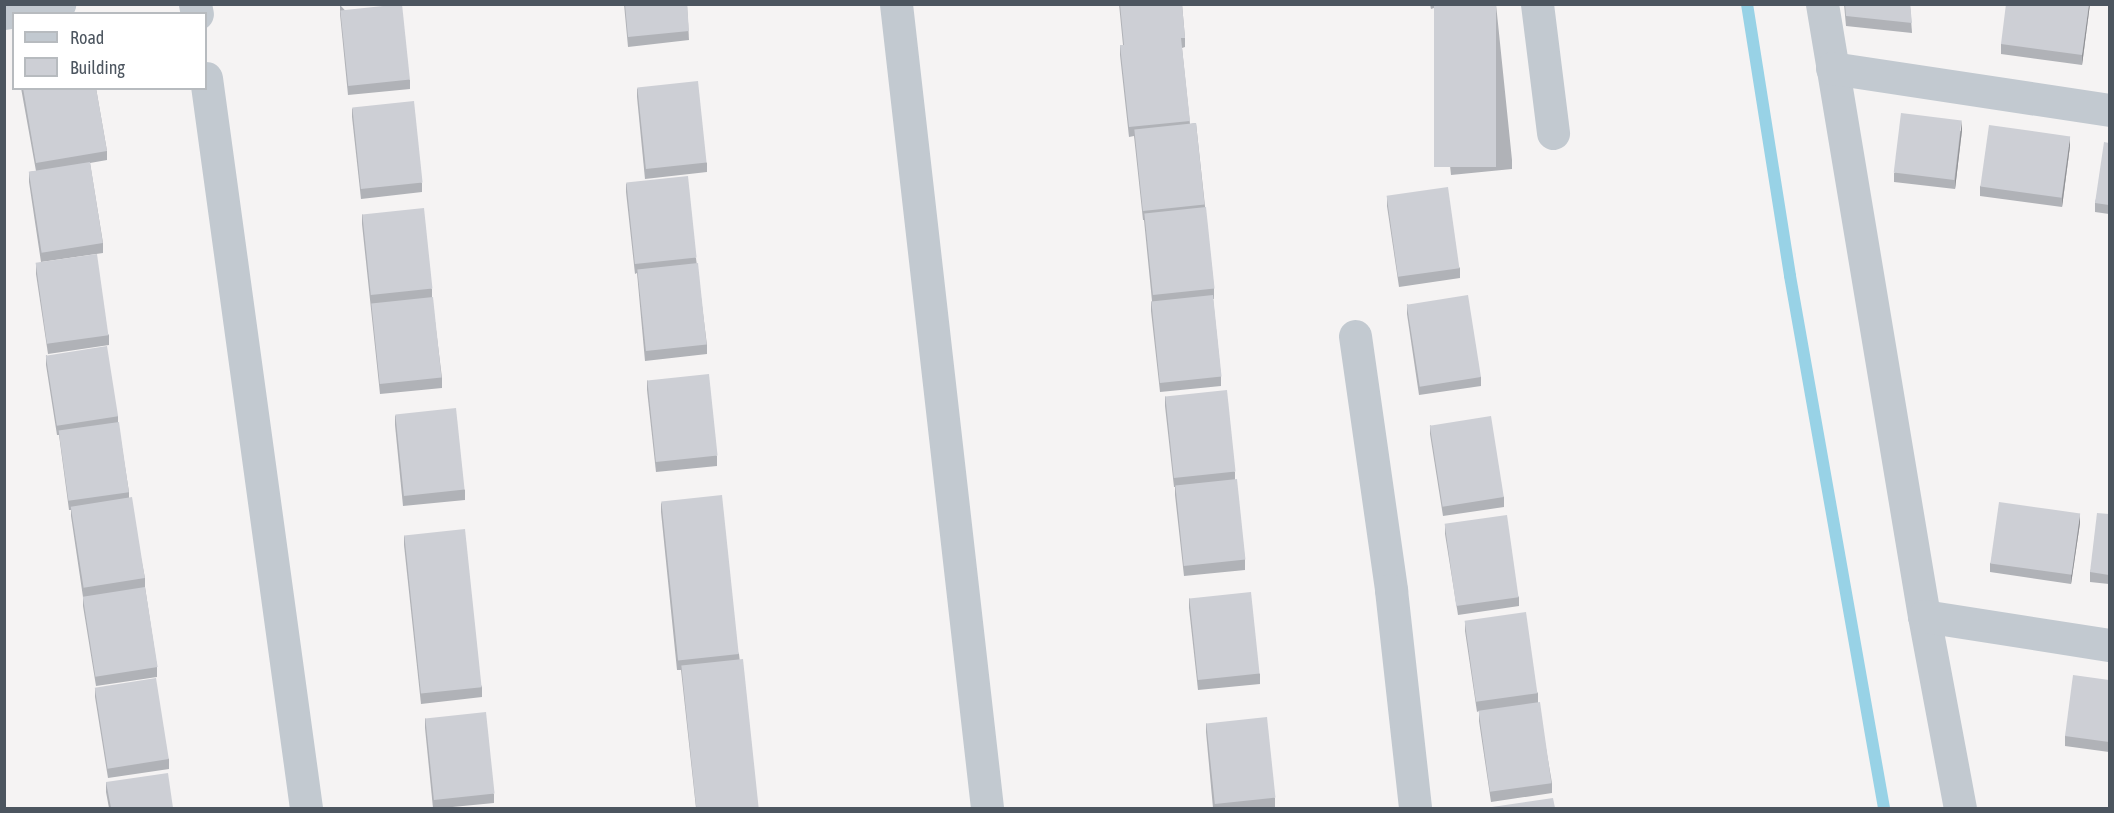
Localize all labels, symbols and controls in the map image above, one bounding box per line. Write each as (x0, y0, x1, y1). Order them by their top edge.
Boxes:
legend (12, 12, 207, 90)
text: Road (70, 27, 104, 48)
text: Building (70, 57, 125, 78)

